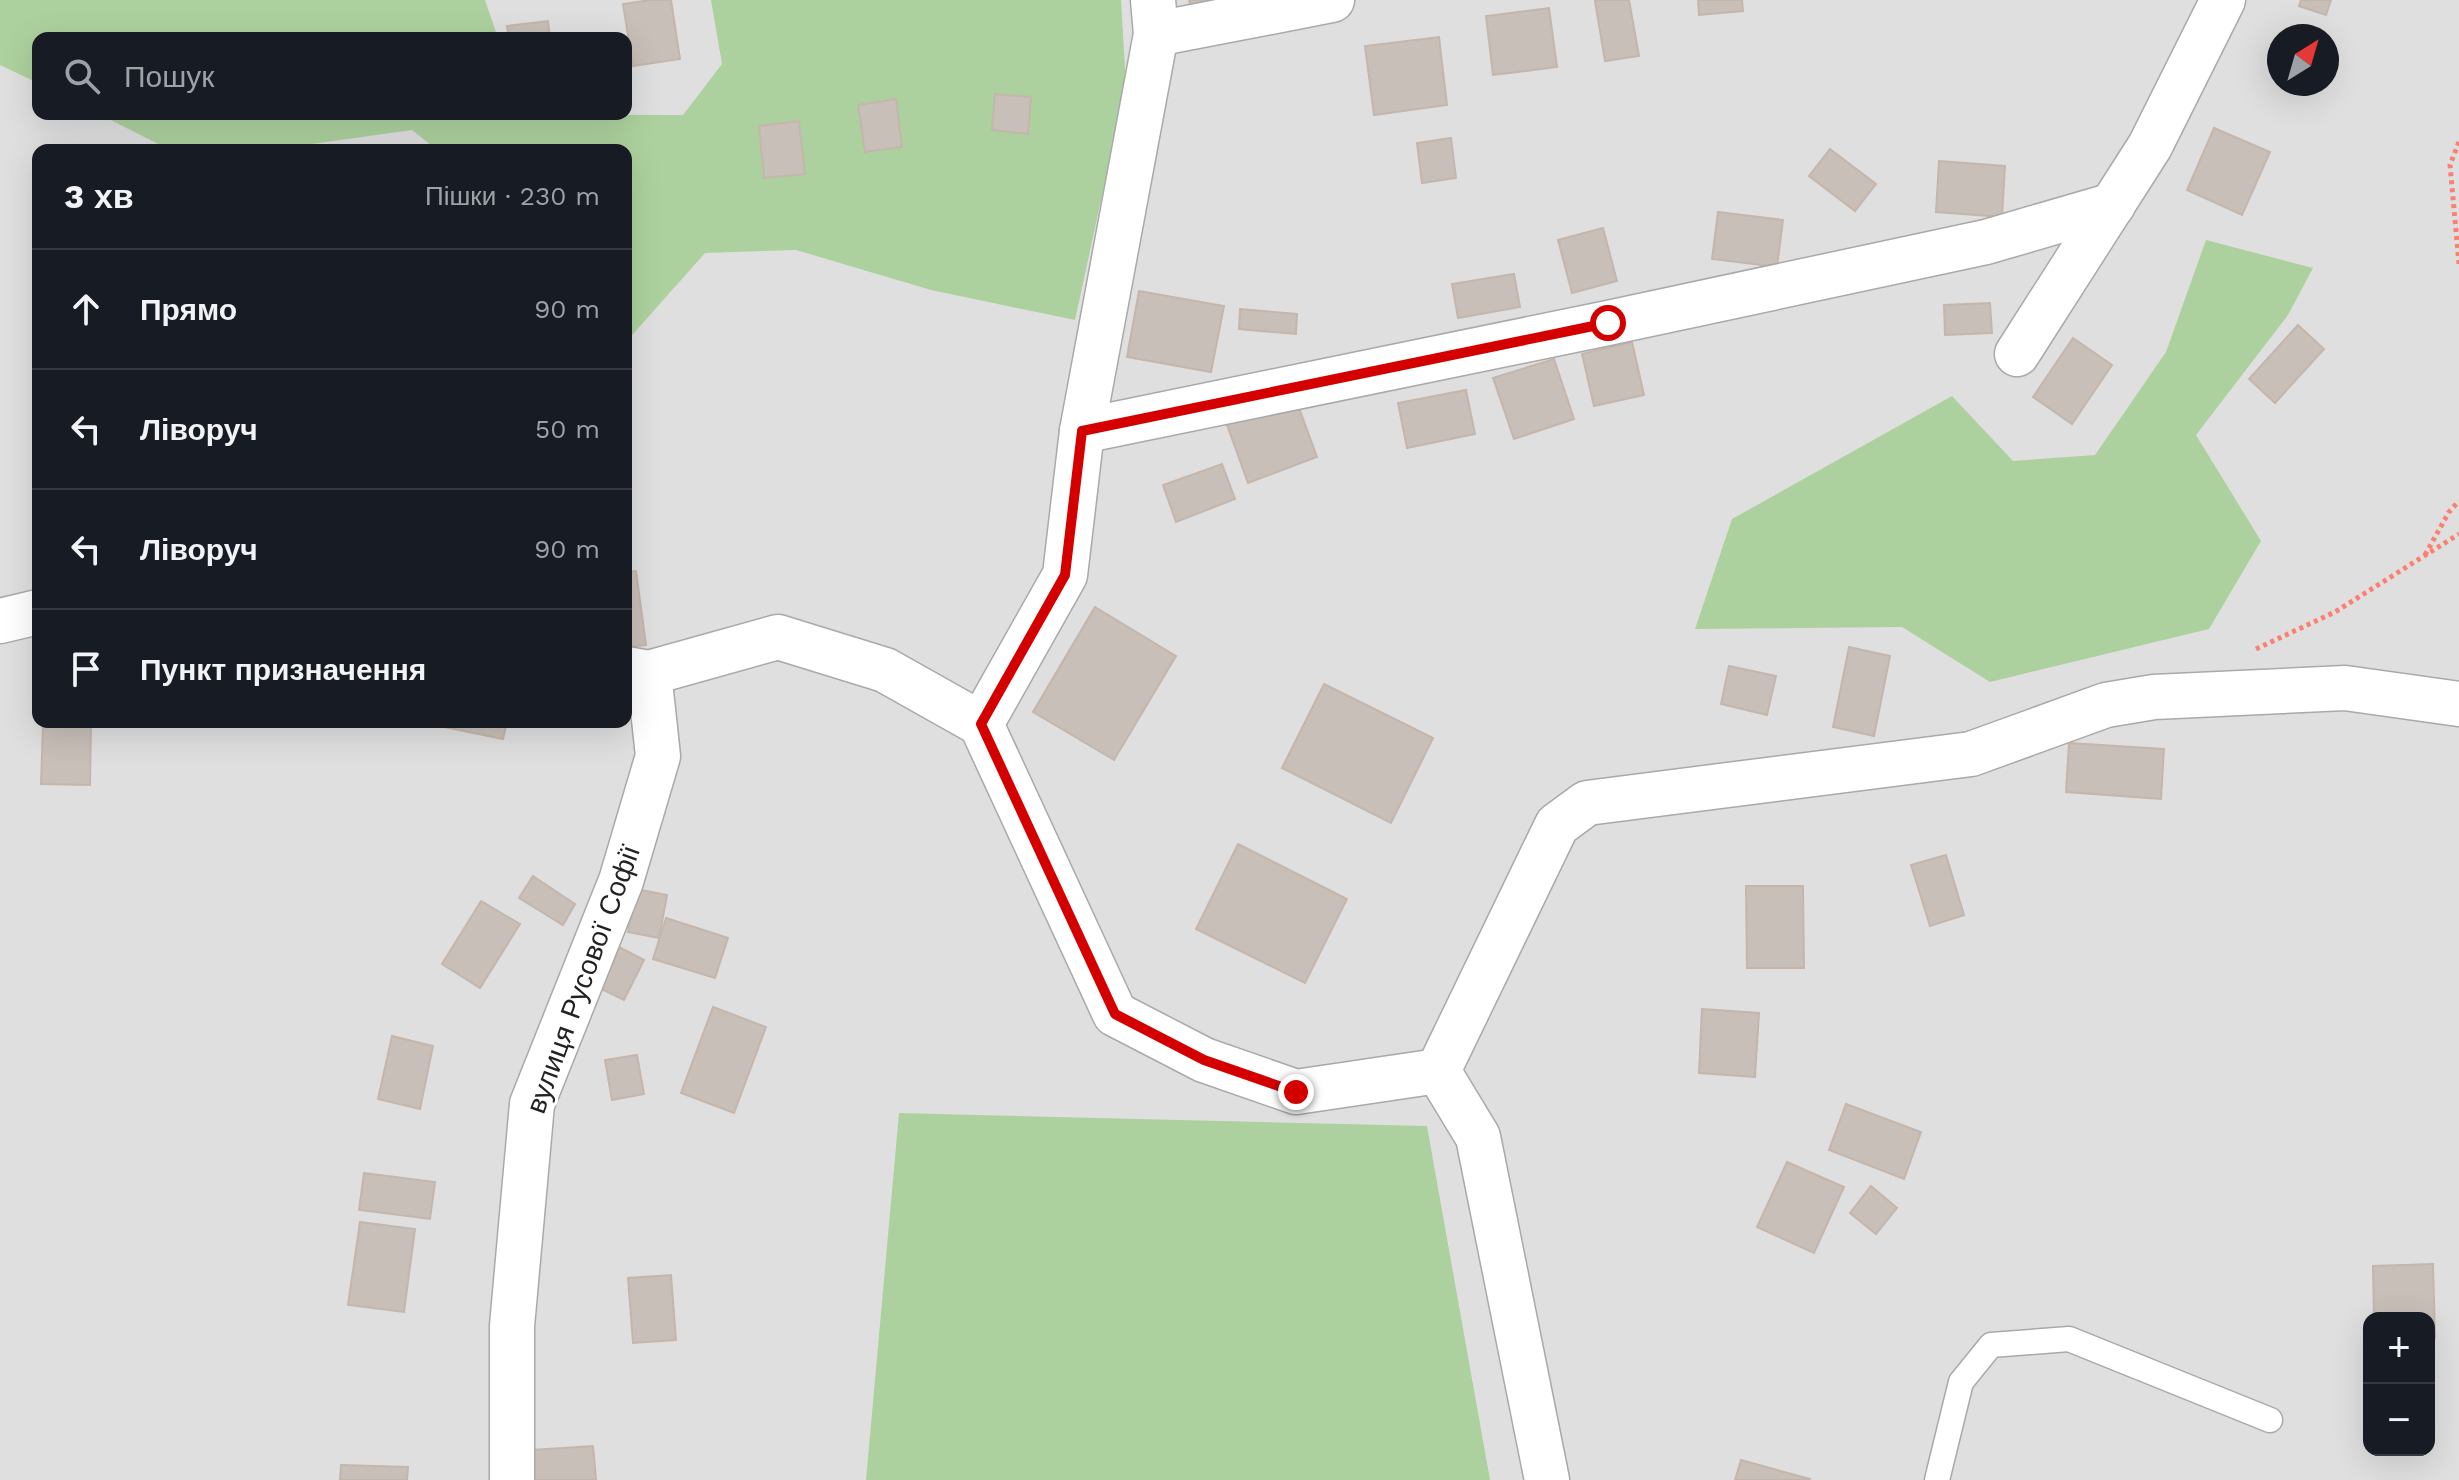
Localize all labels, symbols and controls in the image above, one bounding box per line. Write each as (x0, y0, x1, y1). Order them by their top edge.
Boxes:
north arrow (2267, 24, 2339, 96)
search box (32, 32, 632, 120)
icon: search (60, 54, 104, 98)
text: Пошук (124, 59, 214, 94)
text: 3 хв (64, 176, 134, 216)
text: Пішки · 230 m (425, 181, 600, 211)
icon: ahead (64, 287, 108, 331)
text: Прямо (140, 292, 237, 327)
text: 90 m (534, 294, 600, 324)
route start (1590, 305, 1626, 341)
icon: left (64, 407, 108, 451)
text: Ліворуч (140, 412, 258, 447)
text: 50 m (535, 414, 600, 444)
icon: left (64, 527, 108, 571)
text: Ліворуч (140, 532, 258, 567)
text: 90 m (534, 534, 600, 564)
icon: arrive (64, 647, 108, 691)
text: Пункт призначення (140, 652, 426, 687)
street label: вулиця Русової Софії (519, 840, 647, 1118)
route end (1278, 1074, 1314, 1110)
map controls (2363, 1312, 2435, 1456)
button: + (2363, 1312, 2435, 1384)
button: − (2363, 1384, 2435, 1456)

